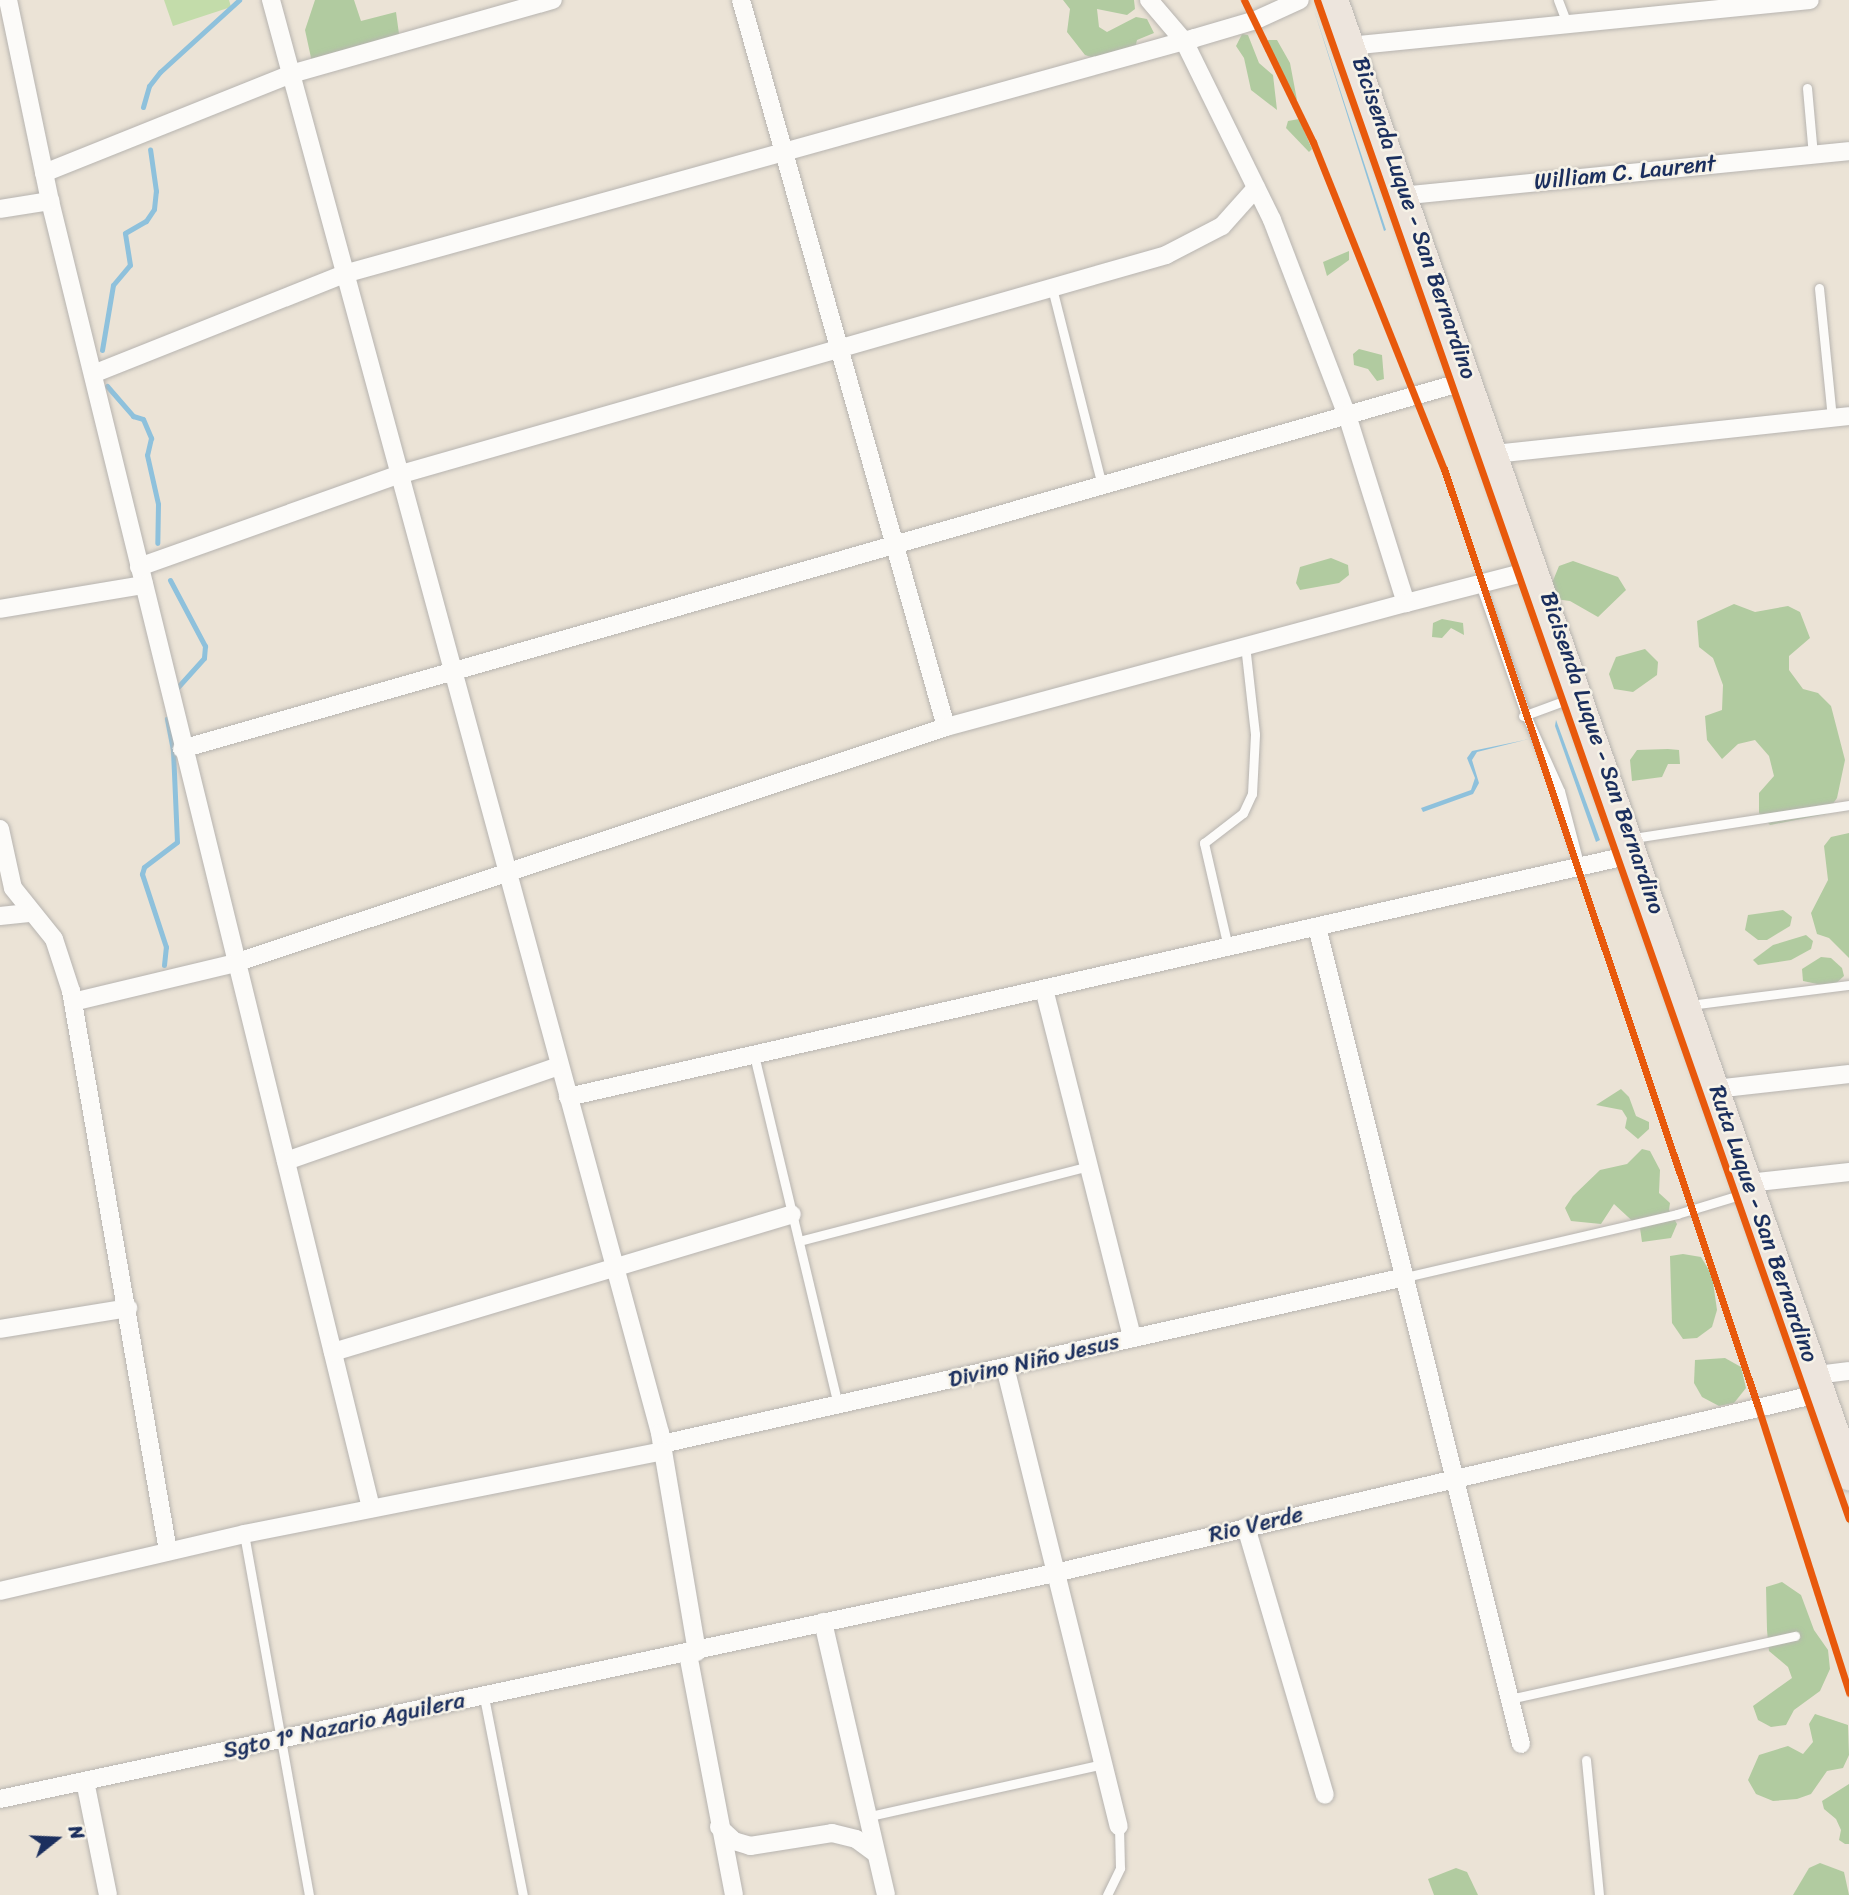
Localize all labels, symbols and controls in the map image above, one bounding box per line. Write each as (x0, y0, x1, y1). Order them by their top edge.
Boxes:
street label: Bicisenda Luque - San Bernardino (1346, 53, 1482, 383)
street label: William C. Laurent (1533, 150, 1717, 196)
street label: Bicisenda Luque - San Bernardino (1534, 588, 1670, 918)
street label: Ruta Luque - San Bernardino (1703, 1082, 1823, 1366)
street label: Divino Niño Jesus (945, 1328, 1123, 1394)
street label: Rio Verde (1207, 1501, 1305, 1549)
street label: Sgto 1º Nazario Aguilera (221, 1687, 467, 1765)
north arrow (21, 1804, 91, 1874)
text: N (59, 1821, 94, 1844)

